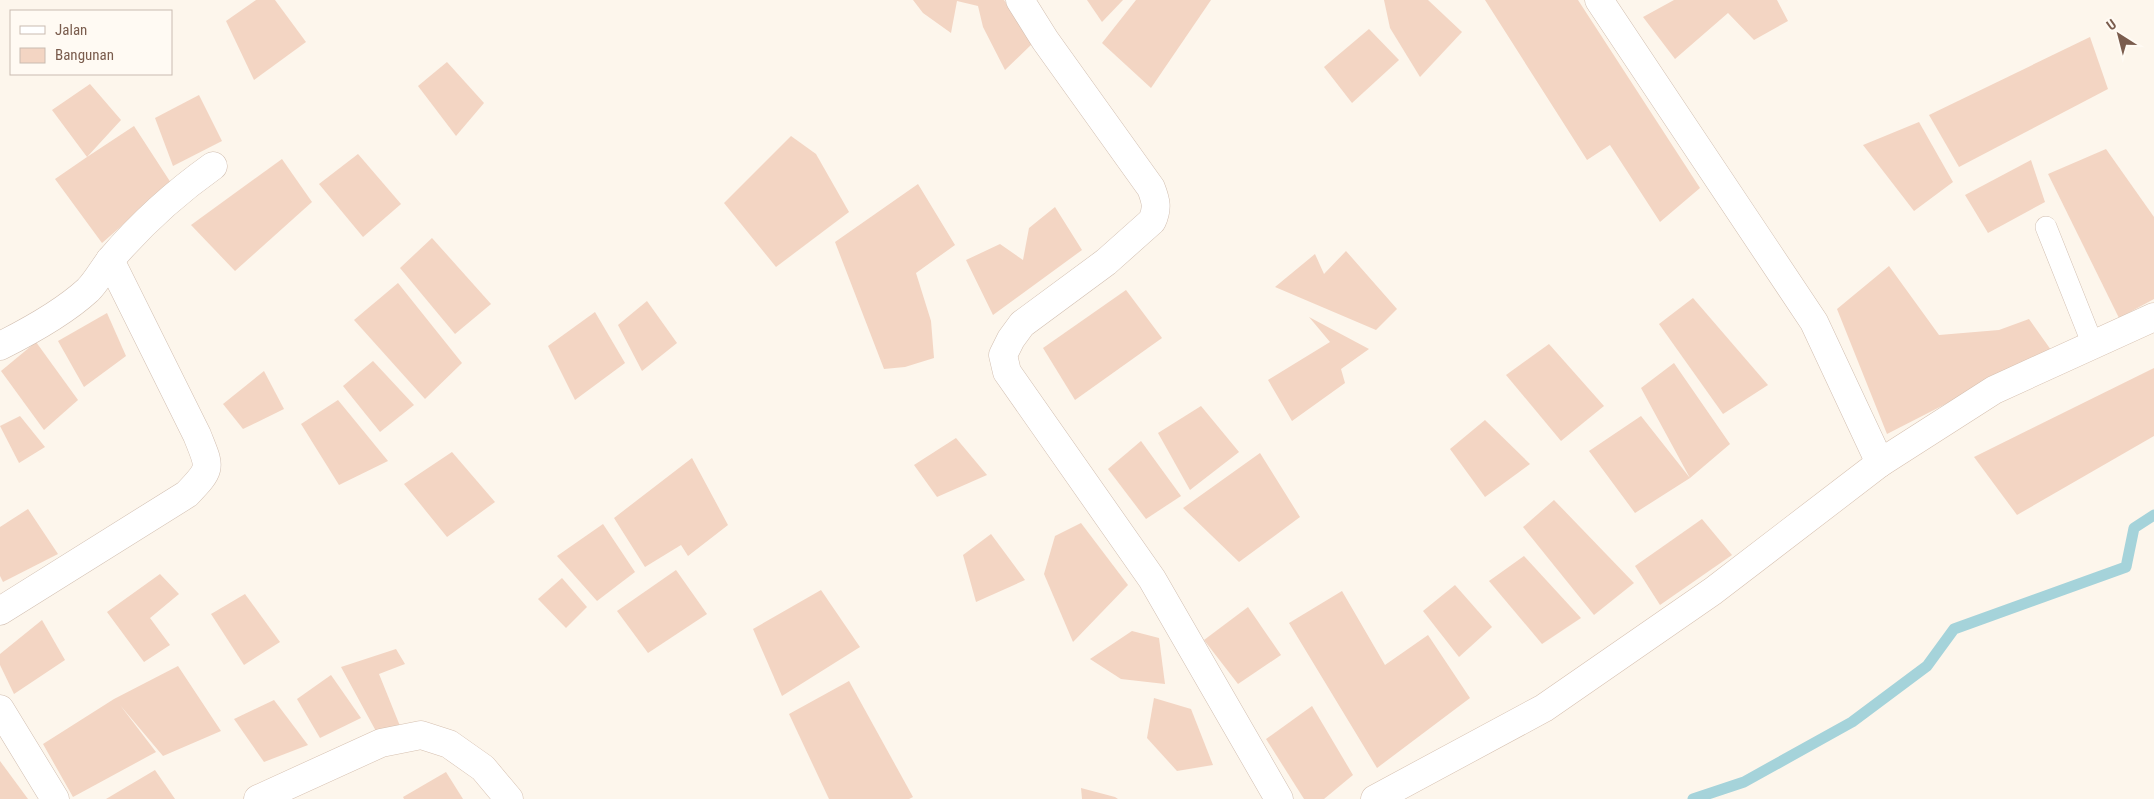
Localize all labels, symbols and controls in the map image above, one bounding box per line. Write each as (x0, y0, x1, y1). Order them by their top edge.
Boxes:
legend (10, 10, 172, 75)
north arrow (2094, 10, 2144, 60)
text: U (2103, 16, 2119, 33)
text: Jalan (55, 21, 87, 39)
text: Bangunan (55, 46, 114, 64)

